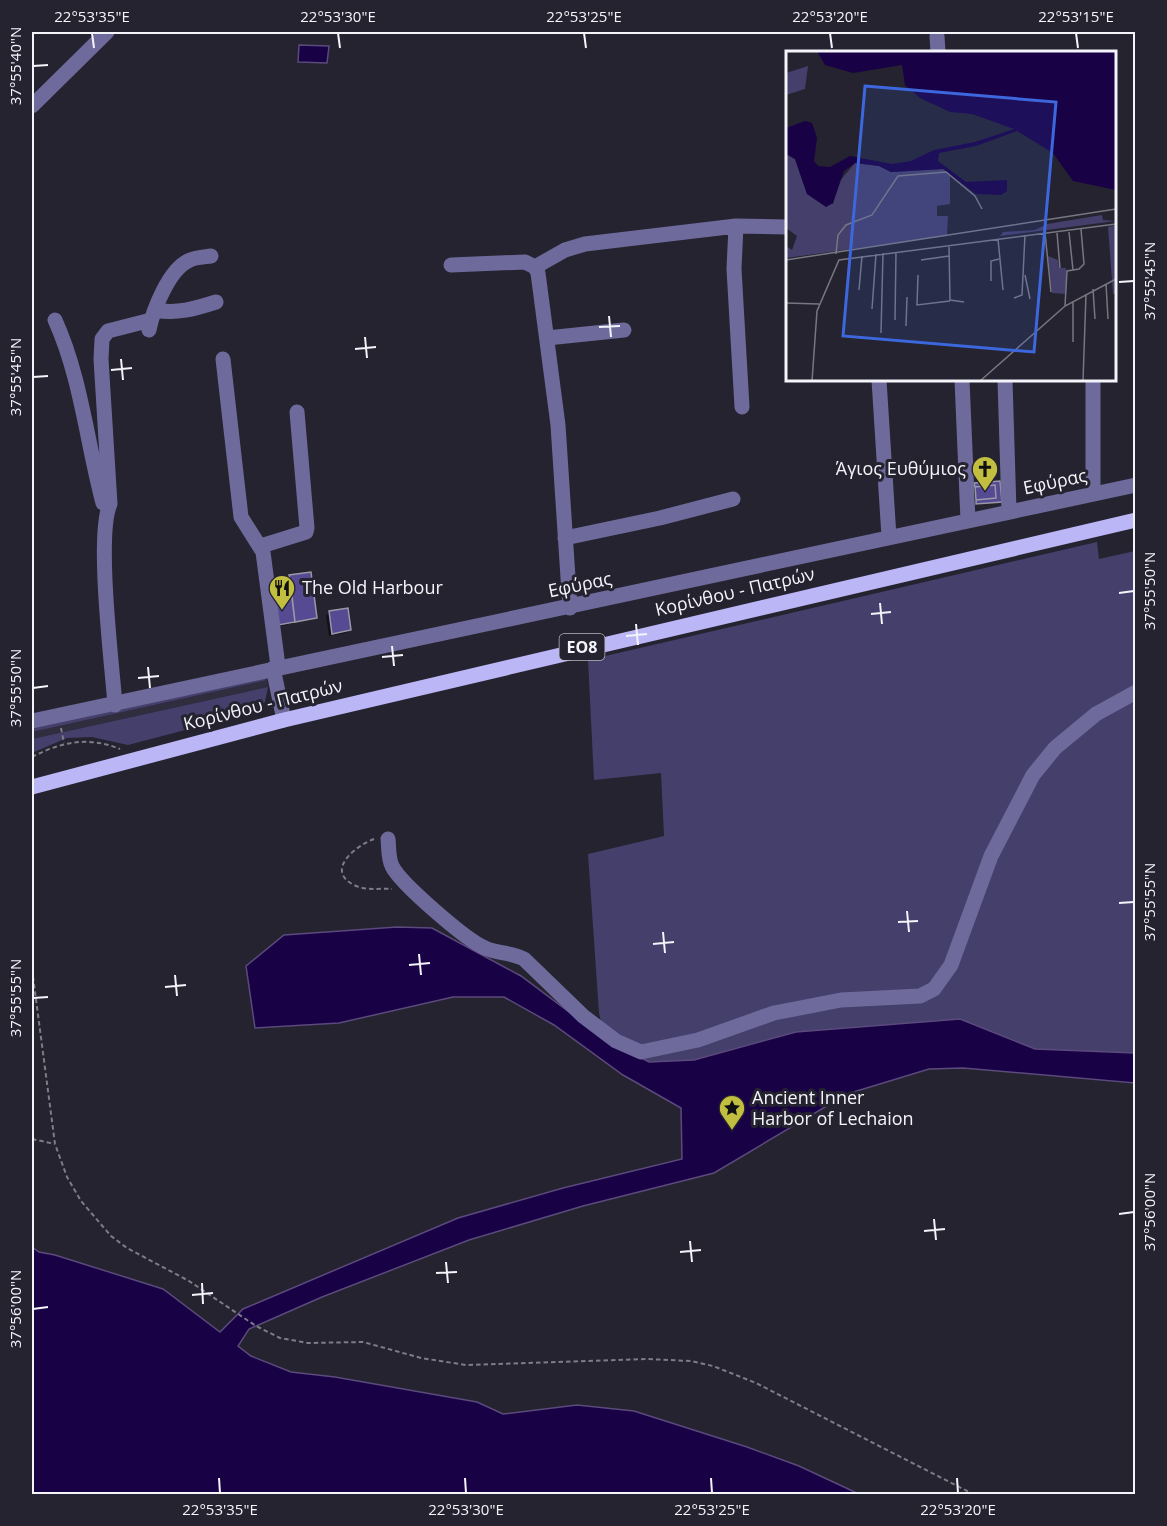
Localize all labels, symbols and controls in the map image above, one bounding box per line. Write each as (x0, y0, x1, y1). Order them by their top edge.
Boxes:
text: 22°53'35"E (54, 6, 130, 26)
text: 22°53'30"E (300, 6, 376, 26)
text: 22°53'25"E (546, 6, 622, 26)
text: 22°53'20"E (792, 6, 868, 26)
text: 22°53'15"E (1038, 6, 1114, 26)
text: 37°55'40"N (5, 27, 25, 105)
inset map (786, 51, 1116, 381)
text: 37°55'45"N (1139, 242, 1159, 320)
text: 37°55'45"N (5, 338, 25, 416)
church icon: Άγιος Ευθύμιος (970, 454, 1000, 492)
place label: Άγιος Ευθύμιος (836, 456, 966, 480)
street label: Εφύρας (1021, 463, 1089, 499)
text: 37°55'50"N (1139, 552, 1159, 630)
street label: Κορίνθου - Πατρών (653, 561, 817, 621)
street label: Εφύρας (546, 566, 614, 602)
restaurant icon: The Old Harbour (267, 573, 297, 611)
place label: The Old Harbour (302, 575, 443, 599)
road number: ΕΟ8 (560, 634, 604, 660)
text: 37°55'50"N (5, 649, 25, 727)
street label: Κορίνθου - Πατρών (181, 673, 345, 735)
text: 37°55'55"N (1139, 863, 1159, 941)
text: 37°55'55"N (5, 959, 25, 1037)
place label: Ancient Inner Harbor of Lechaion (752, 1085, 914, 1130)
place icon: Ancient Inner Harbor of Lechaion (717, 1093, 747, 1131)
text: 37°56'00"N (1139, 1173, 1159, 1251)
text: 37°56'00"N (5, 1270, 25, 1348)
text: 22°53'35"E (182, 1499, 258, 1519)
text: 22°53'30"E (428, 1499, 504, 1519)
text: 22°53'25"E (674, 1499, 750, 1519)
text: 22°53'20"E (920, 1499, 996, 1519)

